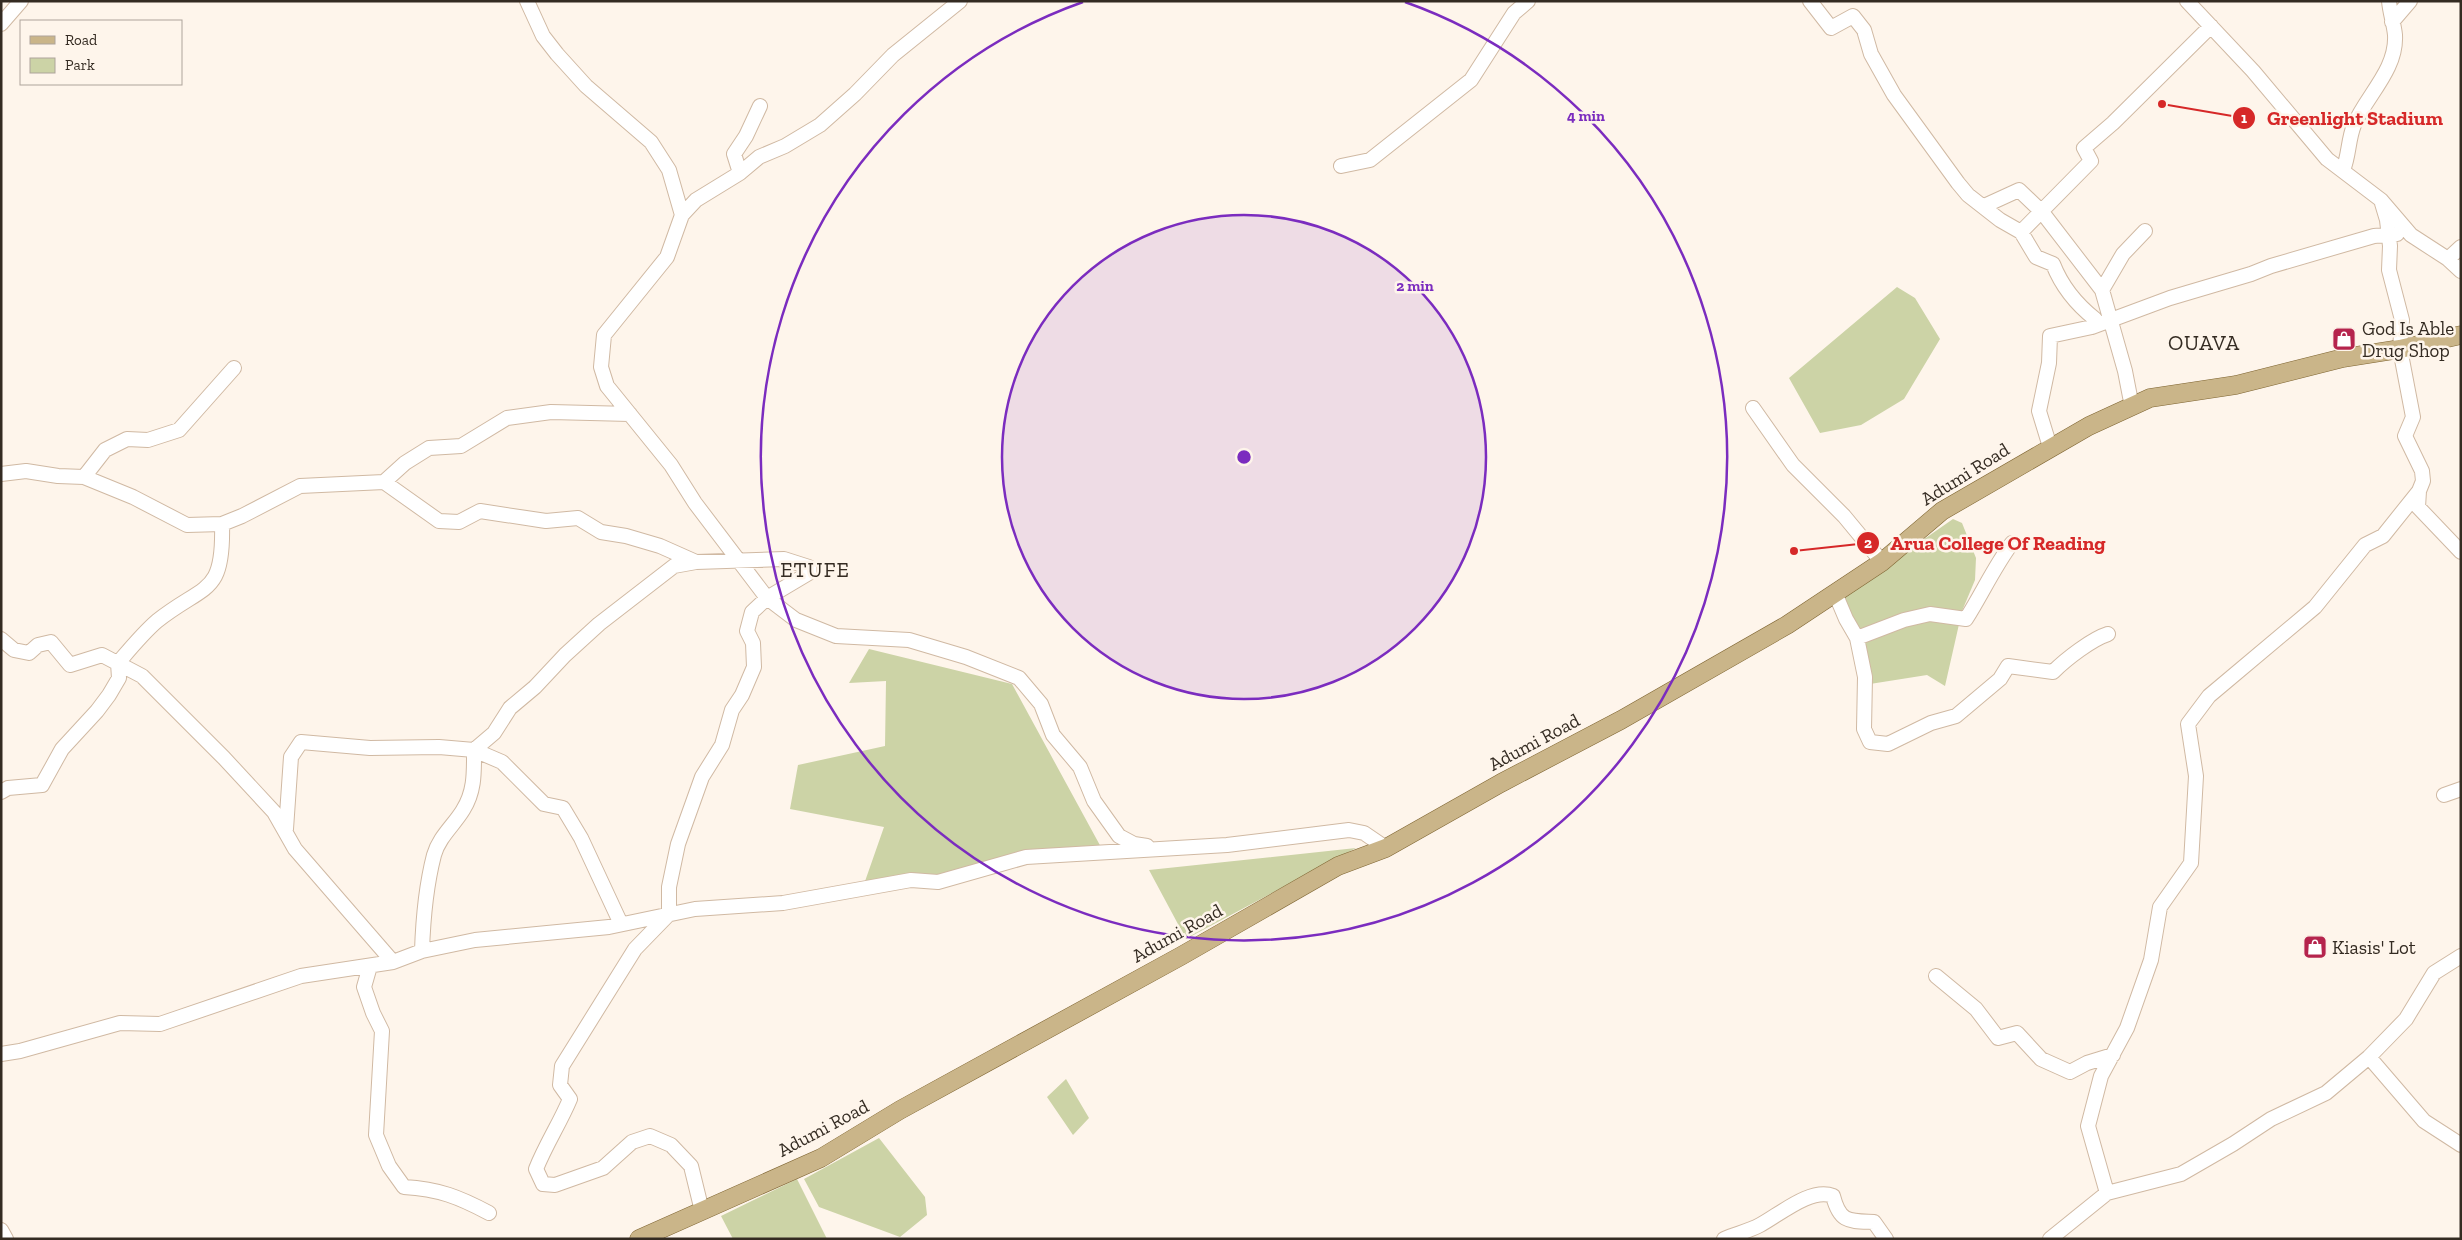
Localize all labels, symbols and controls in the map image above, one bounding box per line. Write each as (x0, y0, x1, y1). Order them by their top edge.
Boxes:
legend (20, 20, 182, 85)
text: Road (65, 31, 98, 49)
text: Park (65, 56, 95, 74)
callout: Greenlight Stadium (2232, 100, 2453, 135)
text: Greenlight Stadium (2267, 106, 2443, 130)
text: 4 min (1567, 107, 1605, 125)
text: 1 (2241, 109, 2247, 127)
text: 2 min (1396, 277, 1434, 295)
place label: God Is Able Drug Shop (2362, 317, 2454, 362)
shop icon: God Is Able Drug Shop (2331, 326, 2357, 352)
district label: OUAVA (2168, 330, 2240, 355)
street label: Adumi Road (1916, 437, 2014, 510)
centre of rings (1235, 448, 1253, 466)
callout: Arua College Of Reading (1856, 526, 2116, 561)
text: Arua College Of Reading (1890, 531, 2106, 555)
text: 2 (1864, 534, 1872, 552)
district label: ETUFE (780, 557, 850, 582)
street label: Adumi Road (1484, 708, 1584, 776)
street label: Adumi Road (1128, 898, 1227, 967)
shop icon: Kiasis' Lot (2302, 934, 2328, 960)
place label: Kiasis' Lot (2332, 936, 2416, 959)
street label: Adumi Road (773, 1094, 873, 1162)

